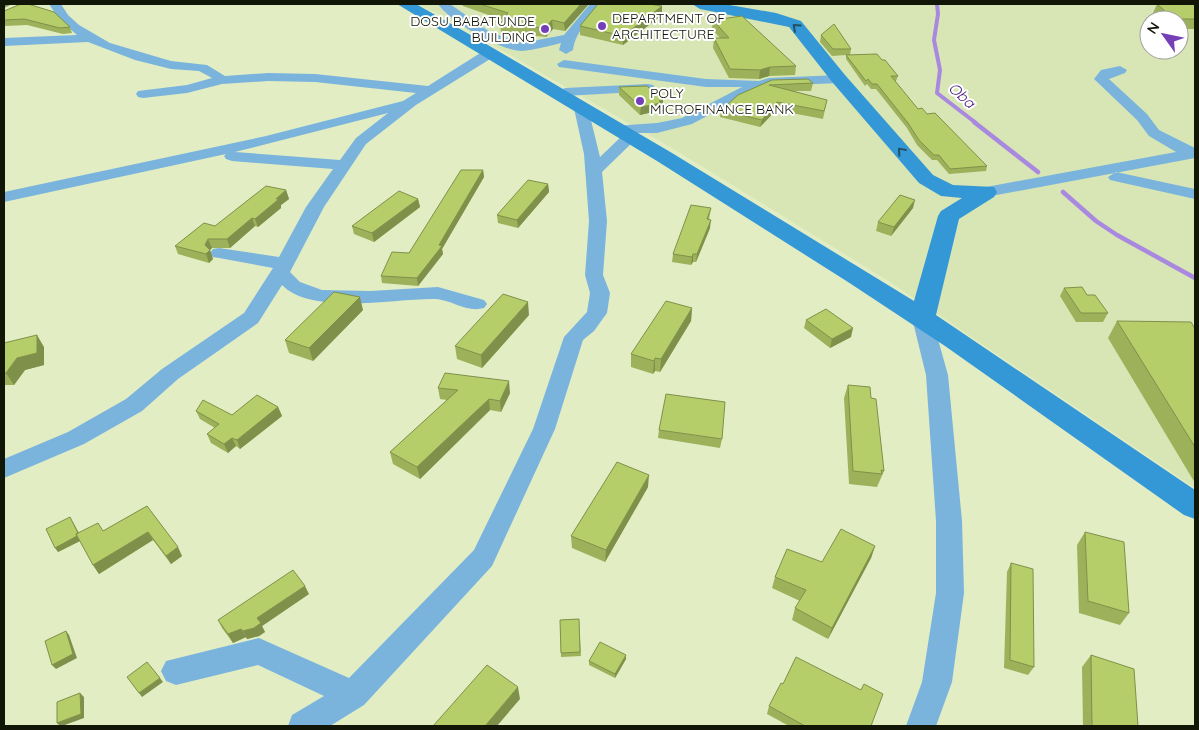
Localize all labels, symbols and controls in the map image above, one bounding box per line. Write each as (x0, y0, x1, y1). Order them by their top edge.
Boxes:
place label: DEPARTMENT OF ARCHITECTURE (612, 9, 725, 43)
north arrow (1139, 10, 1189, 60)
place label: DOSU BABATUNDE BUILDING (410, 12, 535, 46)
text: N (1143, 19, 1163, 37)
marker: DEPARTMENT OF ARCHITECTURE (596, 20, 608, 32)
marker: DOSU BABATUNDE BUILDING (539, 23, 551, 35)
one-way arrow (792, 24, 801, 33)
water label: Oba (945, 78, 980, 113)
place label: POLY MICROFINANCE BANK (650, 84, 794, 118)
marker: POLY MICROFINANCE BANK (634, 95, 646, 107)
one-way arrow (898, 147, 907, 156)

